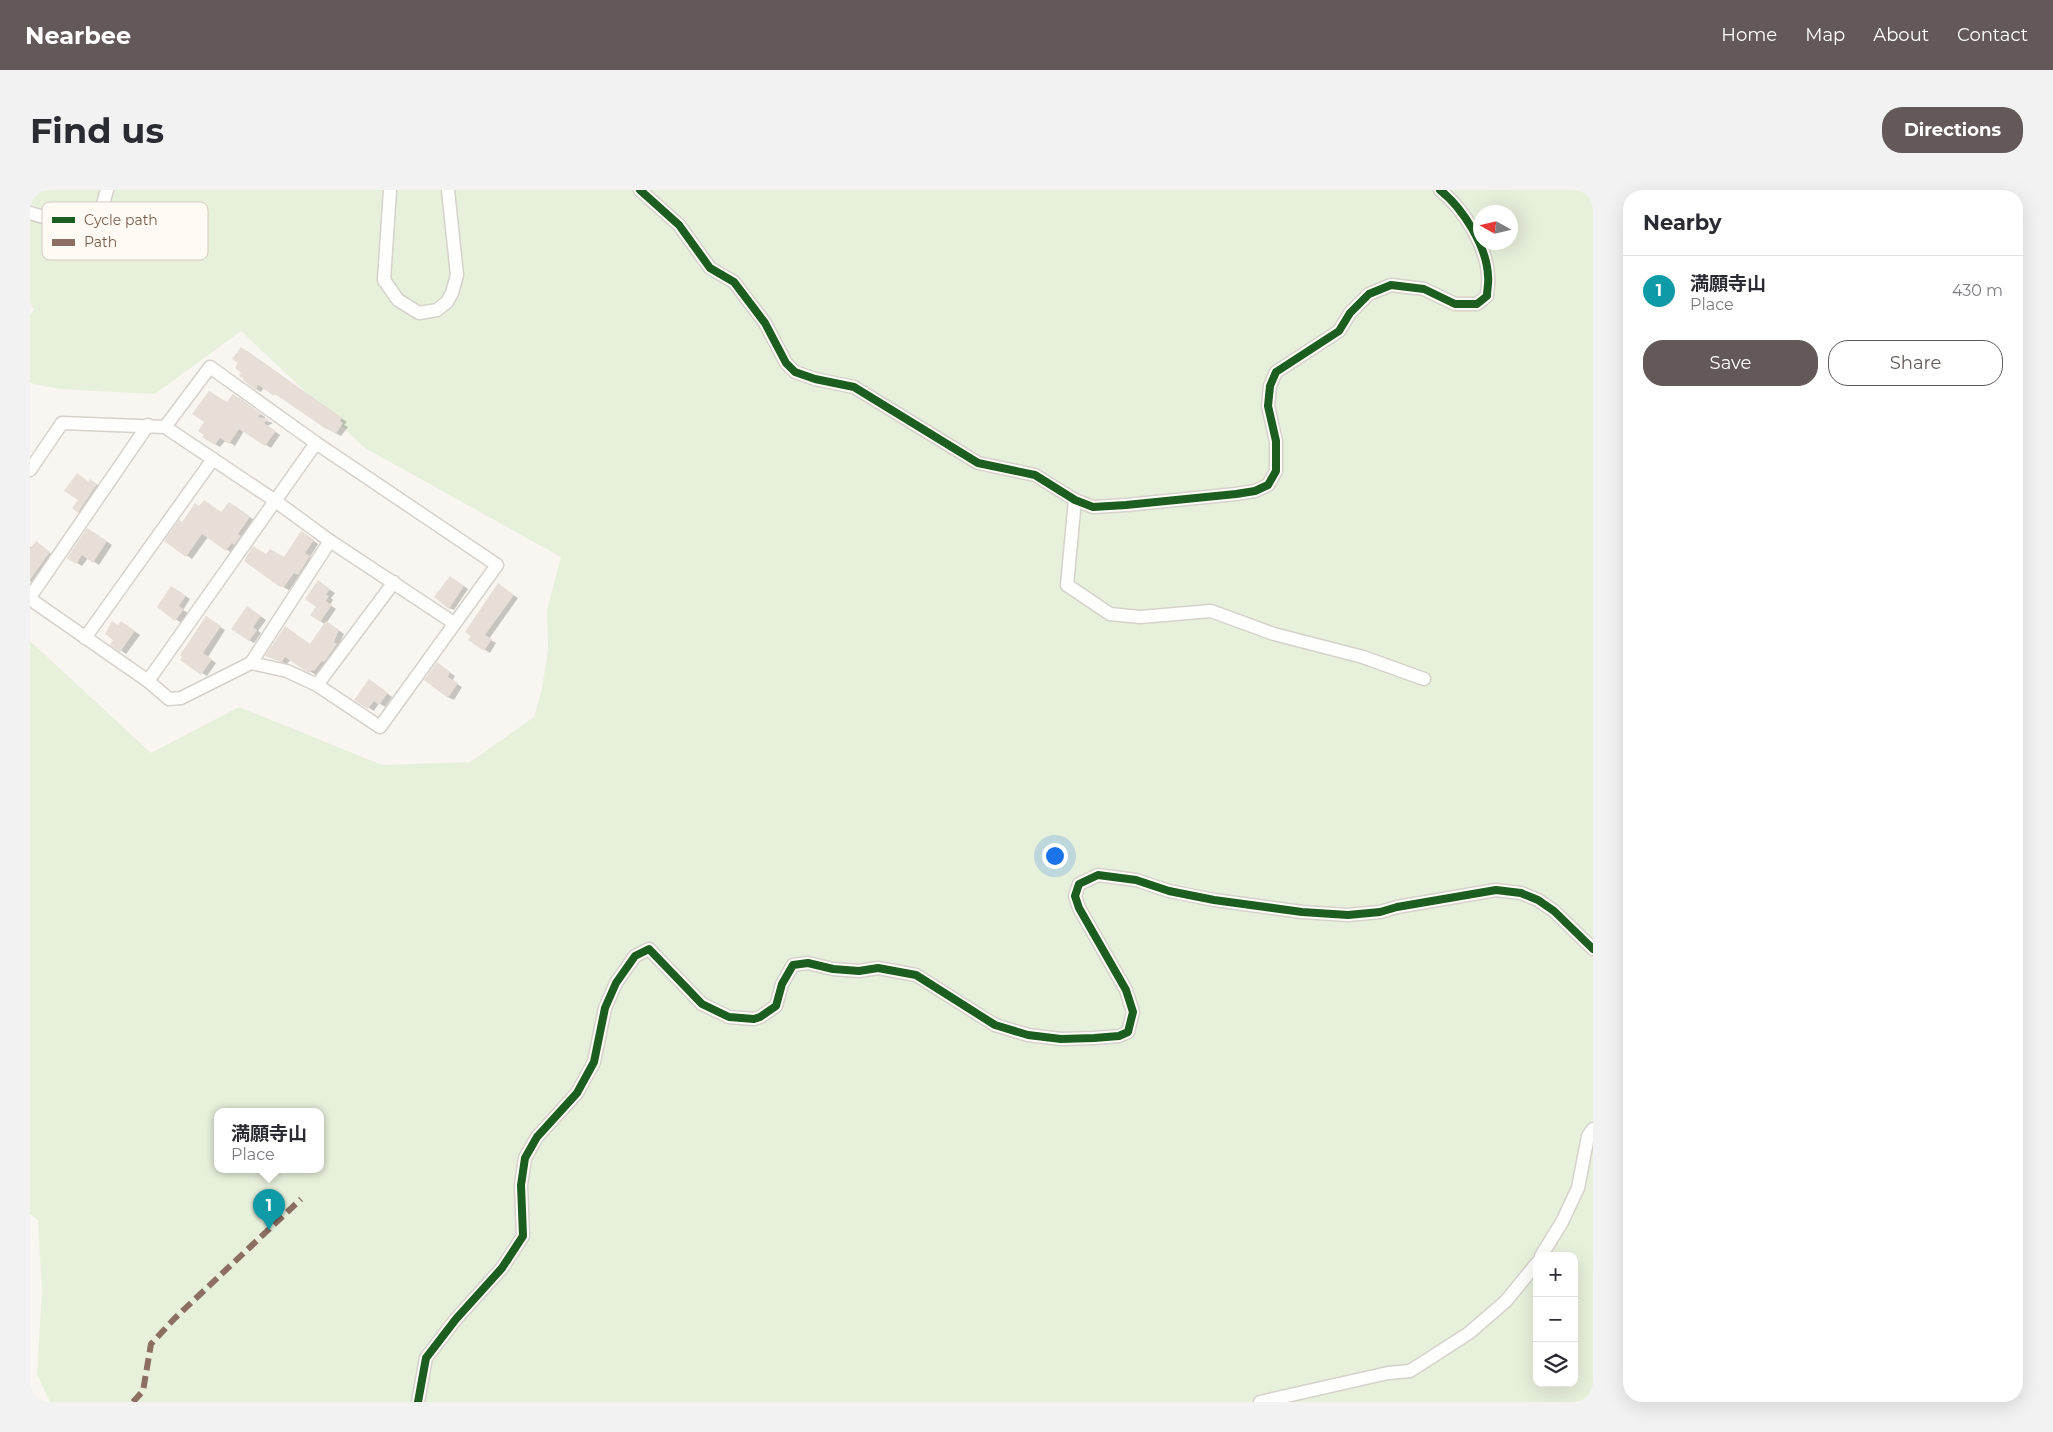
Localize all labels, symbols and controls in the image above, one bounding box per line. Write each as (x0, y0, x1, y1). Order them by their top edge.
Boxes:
text: Nearbee (25, 21, 131, 50)
text: Home (1721, 24, 1777, 46)
text: Map (1805, 24, 1845, 46)
text: About (1873, 24, 1929, 46)
text: Contact (1957, 24, 2028, 46)
button: Directions (1882, 107, 2023, 153)
text: Find us (30, 109, 164, 152)
legend (42, 202, 208, 260)
north arrow (1473, 205, 1518, 250)
text: Nearby (1643, 210, 1722, 235)
text: Cycle path (84, 211, 158, 229)
text: Path (84, 233, 117, 251)
text: 満願寺山 (1690, 272, 1766, 295)
text: 1 (1656, 281, 1662, 300)
text: 430 m (1952, 281, 2003, 300)
text: Place (1690, 295, 1734, 314)
button: Save (1643, 340, 1818, 386)
button: Share (1828, 340, 2003, 386)
your location (1042, 843, 1068, 869)
popup (214, 1108, 324, 1173)
text: 満願寺山 (231, 1122, 307, 1145)
text: Place (231, 1145, 275, 1164)
pin: 1 (253, 1189, 285, 1230)
map controls (1533, 1252, 1578, 1387)
button: + (1533, 1252, 1578, 1297)
button: − (1533, 1297, 1578, 1342)
button: layers (1533, 1342, 1578, 1387)

